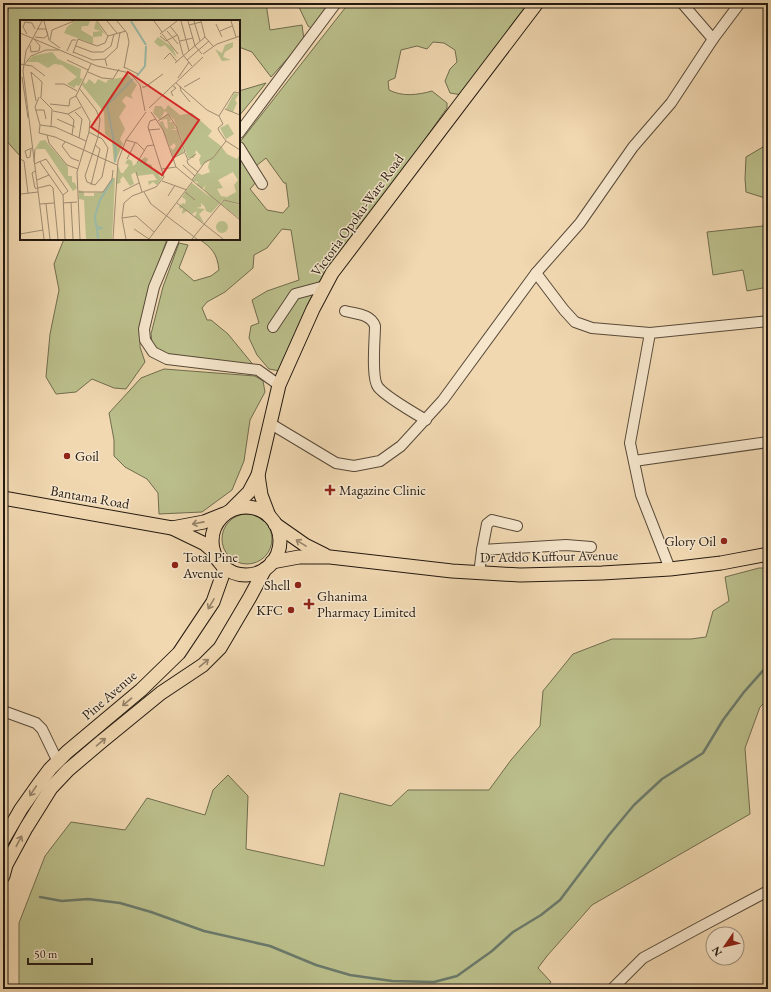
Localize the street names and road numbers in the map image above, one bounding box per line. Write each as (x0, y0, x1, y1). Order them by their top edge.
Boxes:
street label: Victoria Opoku-Ware Road (307, 150, 408, 280)
street label: Bantama Road (49, 481, 132, 513)
street label: Dr Addo Kuffour Avenue (480, 546, 619, 566)
street label: Pine Avenue (78, 666, 141, 724)

